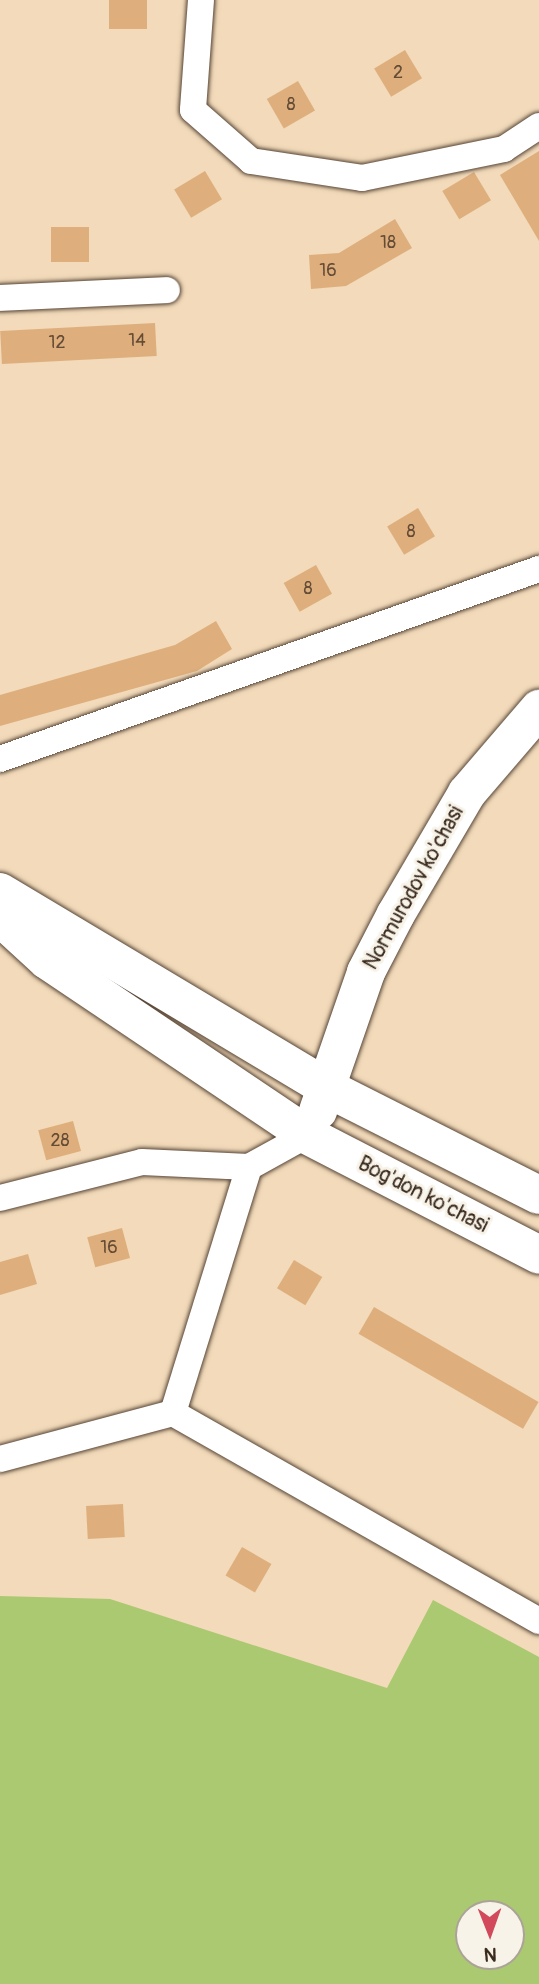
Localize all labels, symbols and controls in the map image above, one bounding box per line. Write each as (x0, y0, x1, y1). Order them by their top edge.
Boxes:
house number: 2 (393, 62, 403, 84)
house number: 8 (286, 94, 296, 116)
house number: 18 (380, 232, 396, 254)
house number: 16 (319, 260, 337, 282)
house number: 14 (128, 330, 146, 352)
house number: 12 (48, 332, 66, 354)
house number: 8 (406, 521, 416, 543)
house number: 8 (303, 578, 313, 600)
street label: Normurodov ko'chasi (359, 802, 469, 974)
house number: 28 (50, 1130, 70, 1152)
street label: Bog'don ko'chasi (354, 1151, 492, 1239)
house number: 16 (100, 1237, 118, 1259)
north arrow (455, 1900, 525, 1970)
text: N (484, 1942, 497, 1966)

